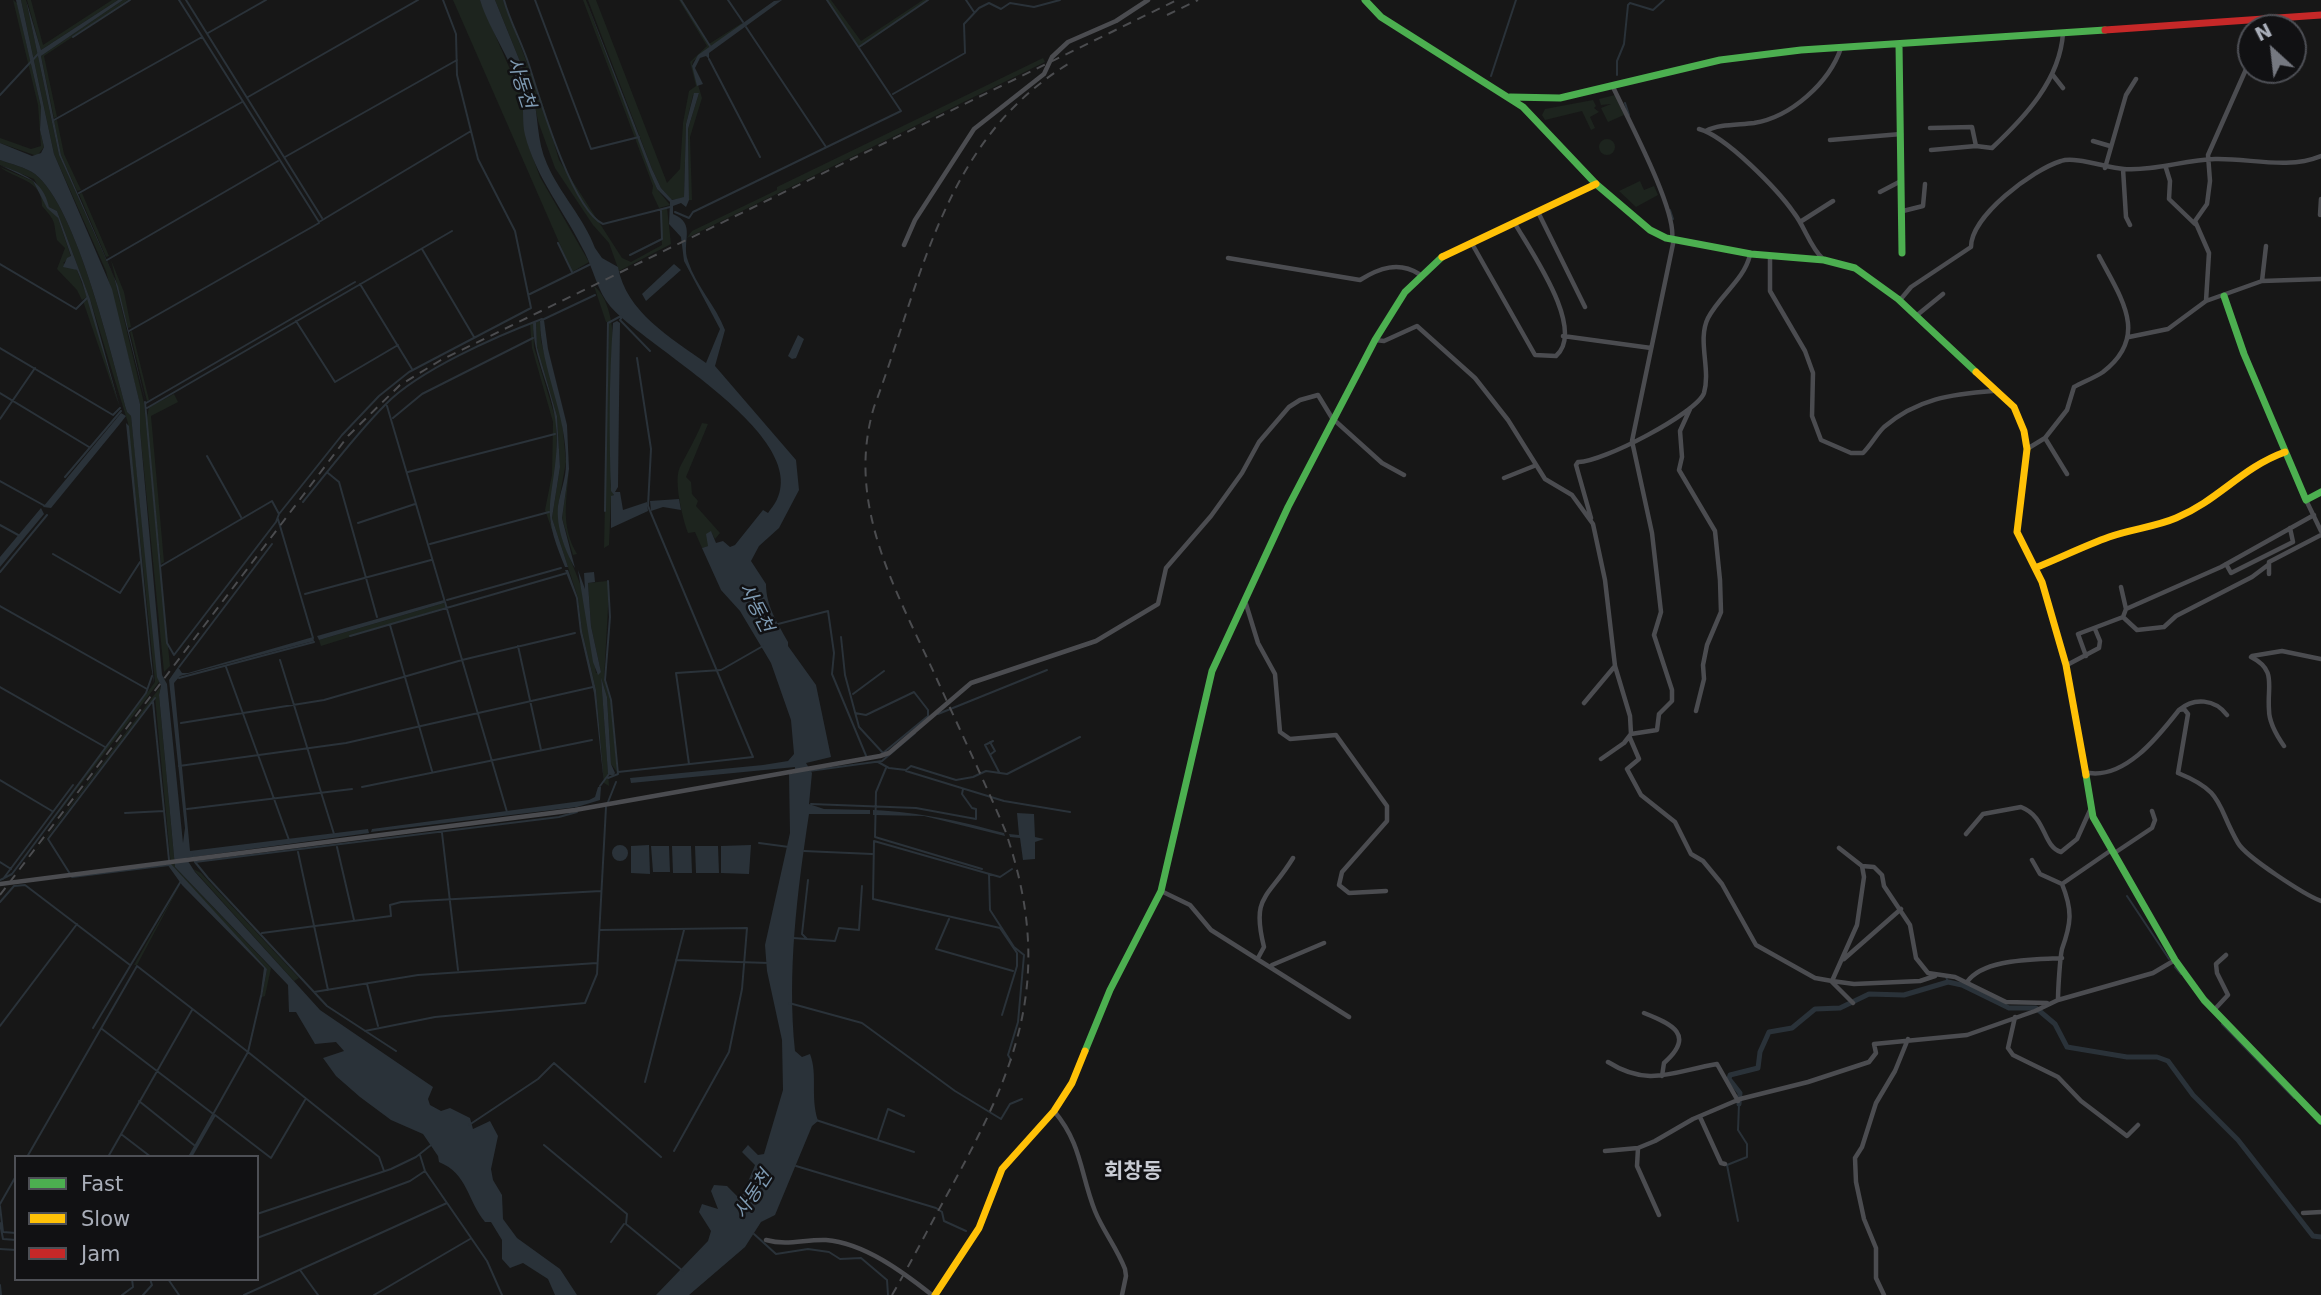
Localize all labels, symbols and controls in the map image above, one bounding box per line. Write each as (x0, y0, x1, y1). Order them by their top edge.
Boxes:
north arrow (2237, 14, 2307, 84)
text: N (2251, 19, 2275, 45)
water label: 사동천 (501, 55, 539, 111)
water label: 사동천 (733, 579, 777, 637)
legend (14, 1155, 259, 1281)
district label: 회창동 (1104, 1160, 1162, 1186)
water label: 사동천 (730, 1167, 778, 1223)
text: Fast (81, 1172, 123, 1196)
text: Slow (81, 1207, 130, 1231)
text: Jam (81, 1242, 121, 1266)

